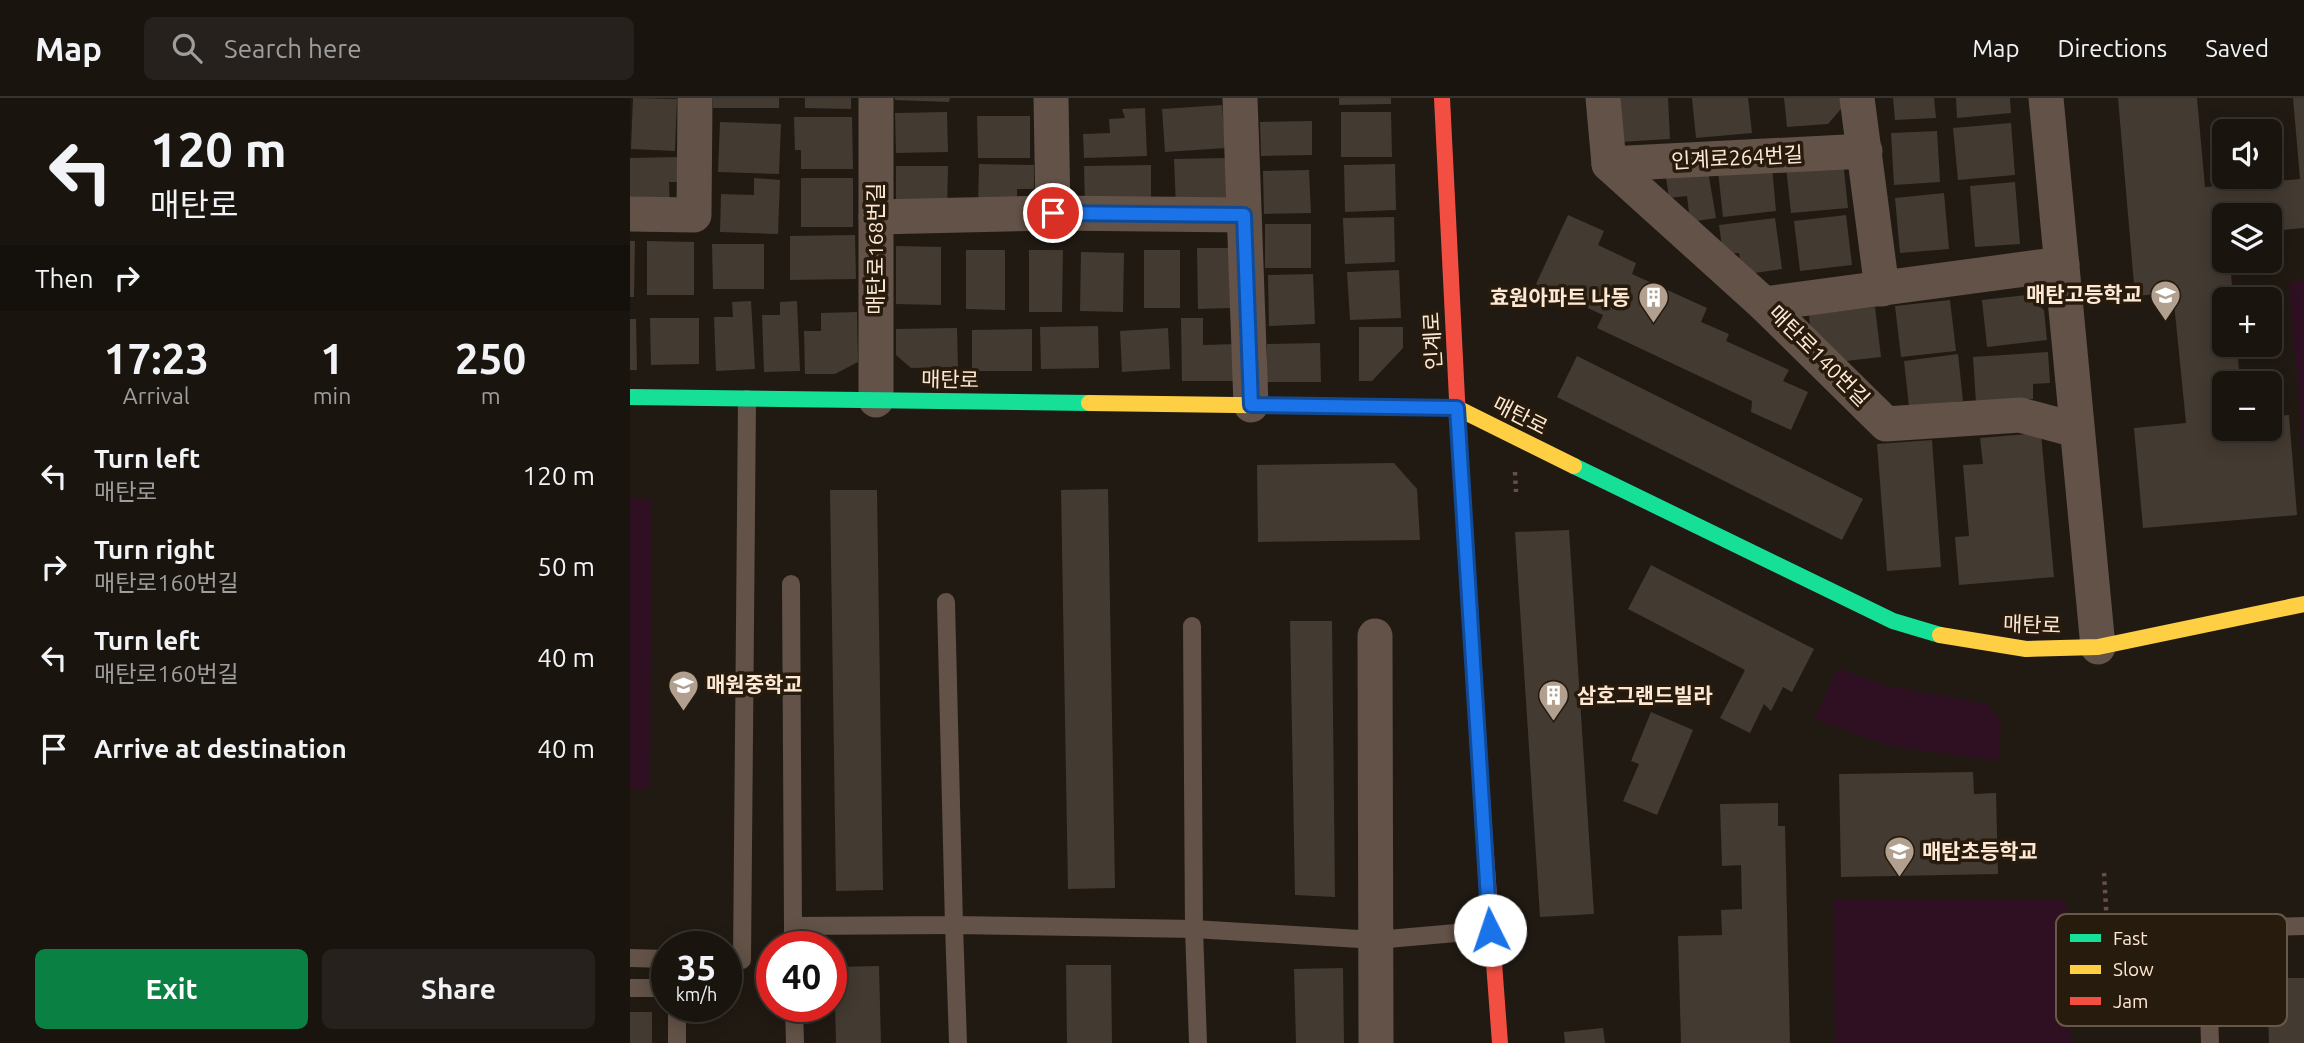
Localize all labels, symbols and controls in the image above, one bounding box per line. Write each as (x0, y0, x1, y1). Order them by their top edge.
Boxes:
search box (144, 17, 634, 80)
icon: search (168, 29, 206, 67)
text: Map (35, 30, 102, 67)
text: Search here (224, 34, 362, 63)
text: Map (1972, 35, 2019, 62)
text: Directions (2057, 35, 2167, 62)
text: Saved (2205, 35, 2269, 62)
map controls (2212, 119, 2282, 441)
button: sound (2212, 119, 2282, 189)
text: 120 m (150, 121, 287, 176)
icon: left (35, 126, 126, 217)
street label: 인계로264번길 (1670, 142, 1804, 172)
street label: 매탄로168번길 (863, 183, 887, 315)
pin (1023, 183, 1083, 243)
text: 매탄로 (150, 186, 238, 222)
icon: arrive (1034, 194, 1072, 232)
button: layers (2212, 203, 2282, 273)
icon: right (108, 259, 146, 297)
text: Then (35, 264, 94, 293)
school or university icon: 매탄고등학교 (2148, 278, 2182, 322)
building icon: 효원아파트 나동 (1636, 281, 1670, 325)
place label: 매탄고등학교 (2026, 282, 2142, 306)
place label: 효원아파트 나동 (1490, 285, 1630, 309)
button: + (2212, 287, 2282, 357)
street label: 매탄로140번길 (1765, 300, 1875, 410)
street label: 인계로 (1419, 311, 1446, 371)
text: 17:23 (104, 335, 209, 382)
text: 1 (320, 335, 344, 382)
text: 250 (455, 335, 526, 382)
street label: 매탄로 (921, 366, 979, 392)
button: − (2212, 371, 2282, 441)
text: Arrival (123, 383, 190, 408)
text: min (313, 383, 351, 408)
text: m (481, 383, 501, 408)
street label: 매탄로 (1489, 391, 1552, 439)
text: Turn left (94, 444, 200, 473)
icon: left (35, 457, 73, 495)
text: 120 m (523, 461, 595, 490)
text: 매탄로 (94, 479, 157, 504)
text: Turn right (94, 535, 215, 564)
icon: right (35, 548, 73, 586)
text: 50 m (537, 552, 595, 581)
text: 매탄로160번길 (94, 570, 239, 595)
street label: 매탄로 (2003, 611, 2061, 637)
text: Turn left (94, 626, 200, 655)
icon: left (35, 639, 73, 677)
text: 40 m (537, 643, 595, 672)
text: 매탄로160번길 (94, 661, 239, 686)
school or university icon: 매원중학교 (666, 668, 700, 712)
place label: 매원중학교 (706, 672, 803, 696)
building icon: 삼호그랜드빌라 (1537, 679, 1571, 723)
place label: 삼호그랜드빌라 (1577, 683, 1713, 707)
icon: arrive (35, 730, 73, 768)
text: Arrive at destination (94, 734, 347, 763)
text: 40 m (537, 734, 595, 763)
school or university icon: 매탄초등학교 (1882, 835, 1916, 879)
place label: 매탄초등학교 (1922, 839, 2038, 863)
position arrow (1453, 893, 1527, 967)
legend (2056, 914, 2287, 1026)
text: Fast (2113, 927, 2148, 949)
speed limit sign: 40 (756, 931, 847, 1022)
text: 35 (677, 947, 716, 987)
button: Exit (35, 949, 308, 1029)
button: Share (322, 949, 595, 1029)
text: Slow (2113, 958, 2154, 980)
text: km/h (676, 984, 717, 1004)
text: Jam (2113, 990, 2149, 1012)

